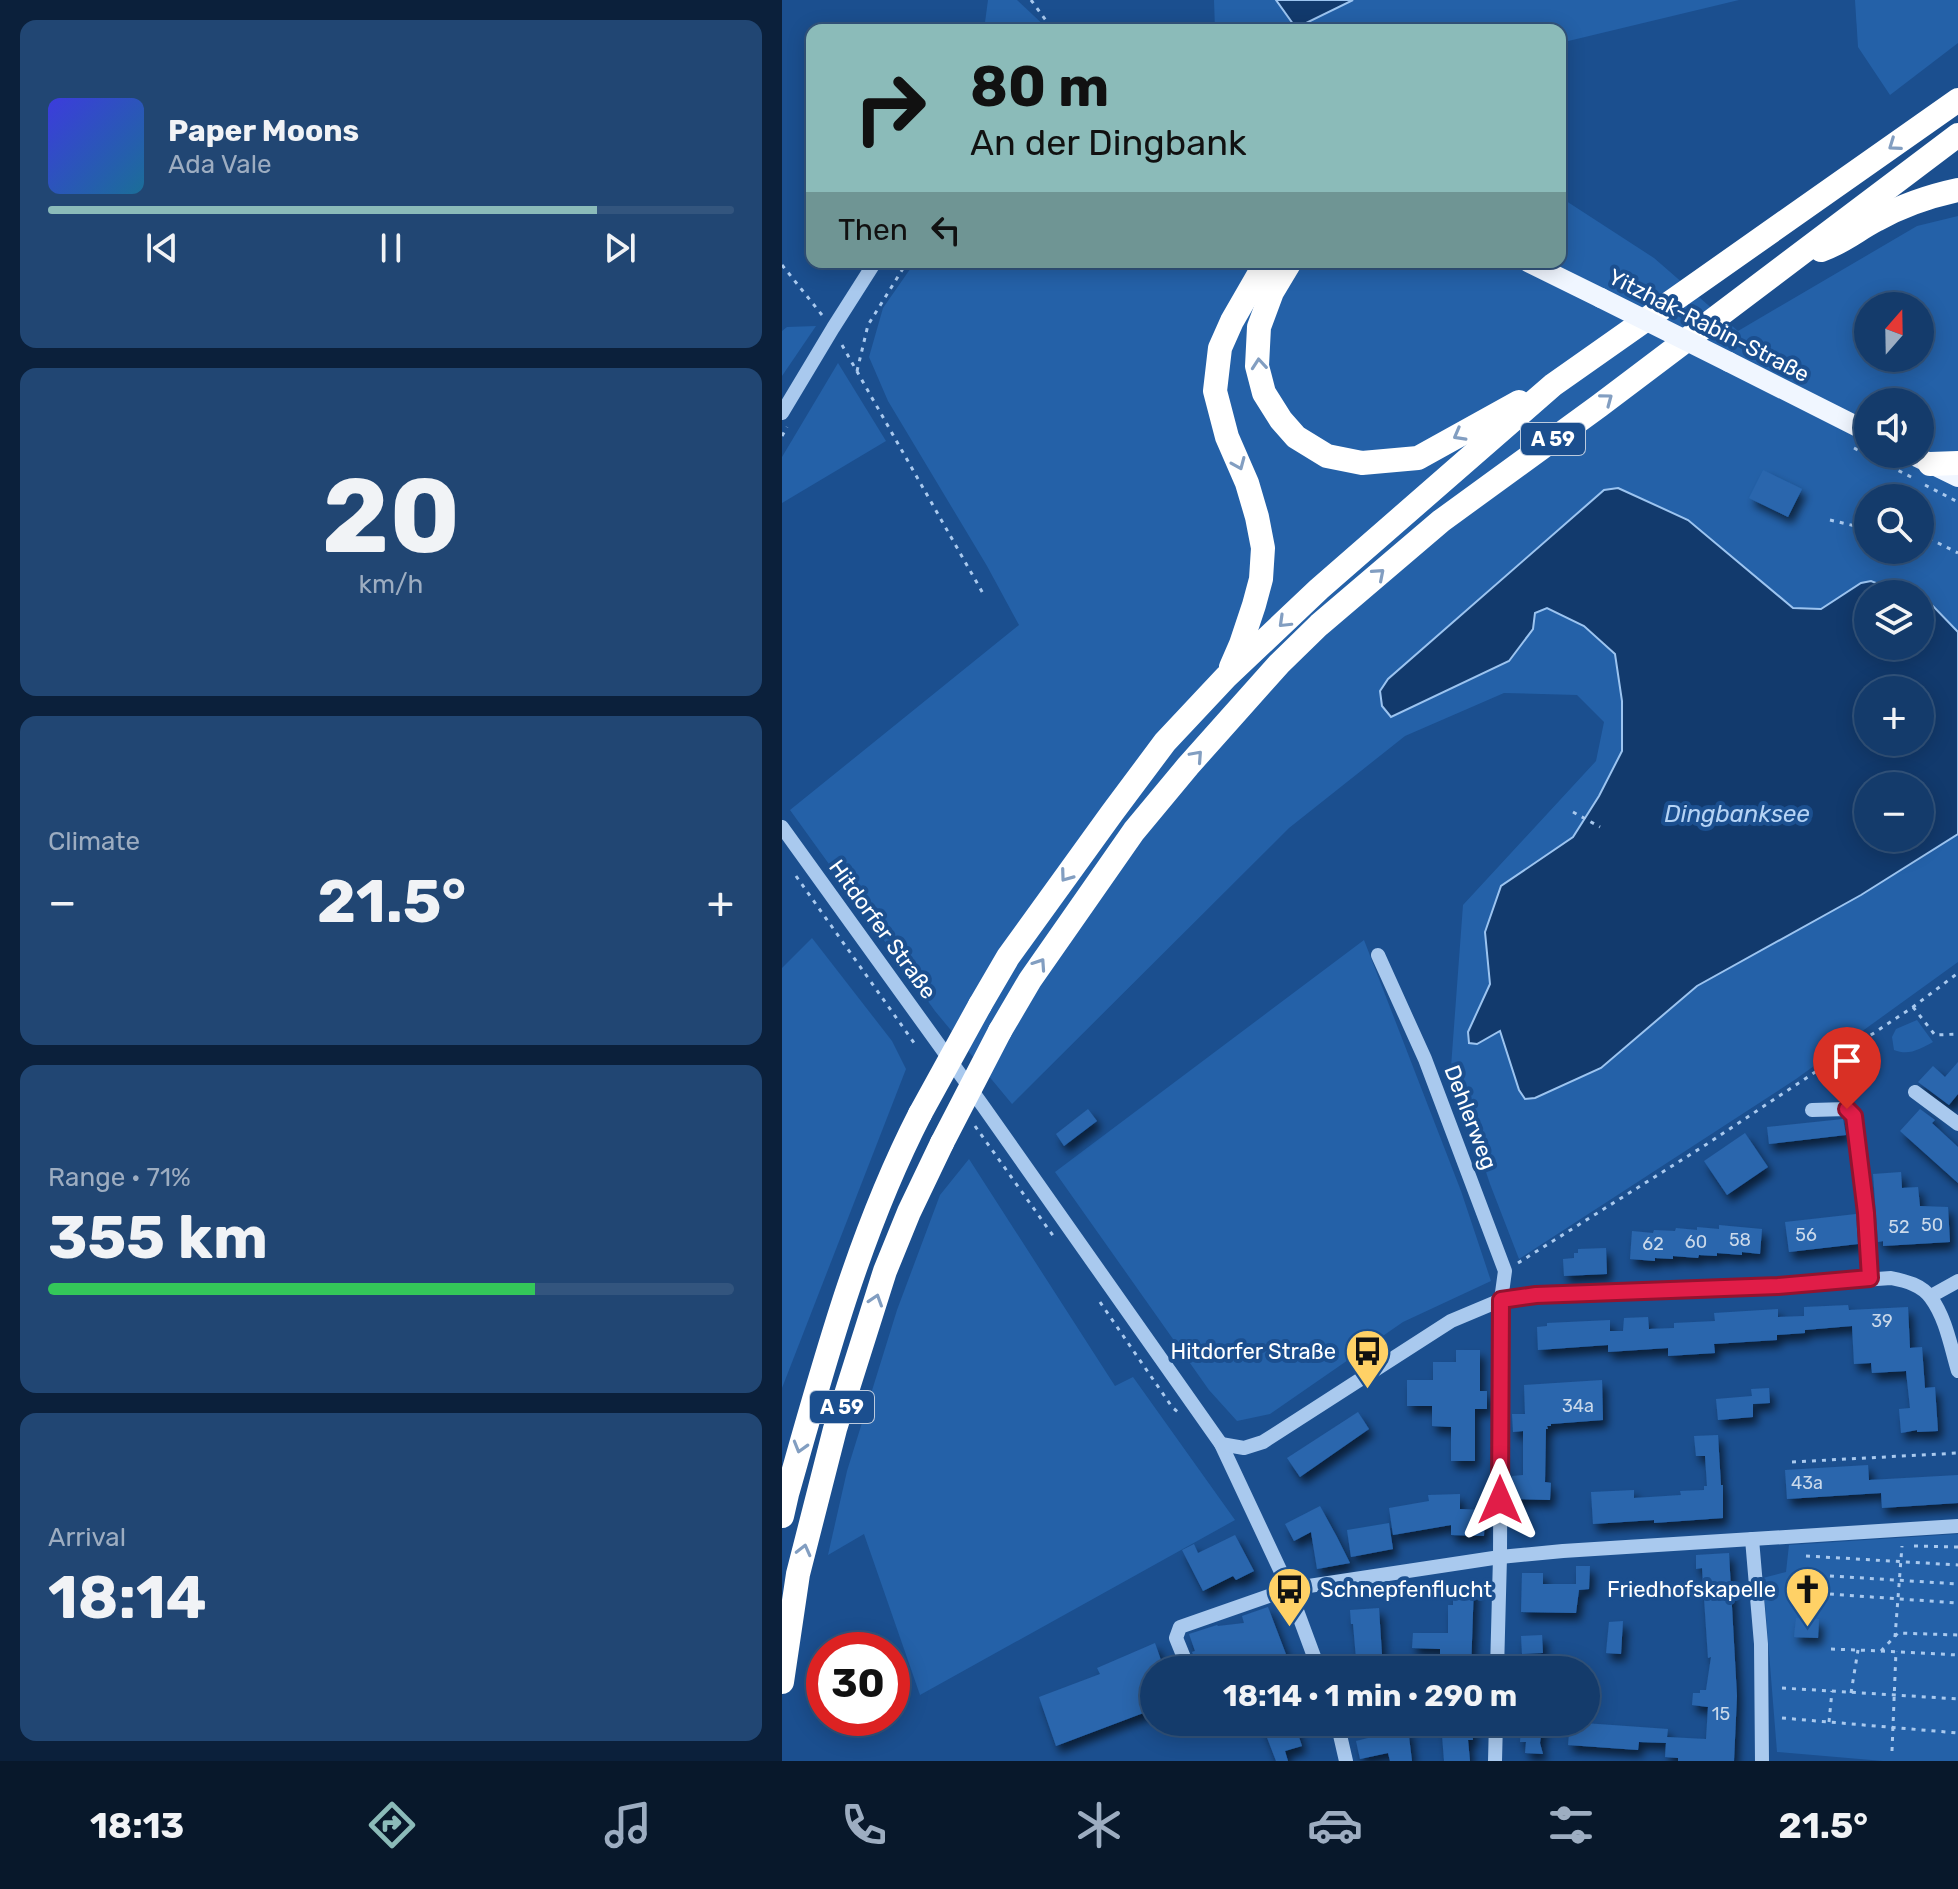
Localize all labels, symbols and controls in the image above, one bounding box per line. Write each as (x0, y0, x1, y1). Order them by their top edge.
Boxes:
text: 80 m (970, 54, 1109, 120)
icon: right (838, 56, 942, 160)
text: Paper Moons (168, 113, 359, 149)
text: An der Dingbank (970, 121, 1247, 164)
one-way arrow (1889, 135, 1903, 150)
text: Ada Vale (168, 149, 272, 180)
icon: left (924, 208, 968, 252)
text: Then (838, 212, 908, 248)
icon: previous (140, 226, 184, 270)
icon: pause (369, 226, 413, 270)
icon: next (598, 226, 642, 270)
street label: Yitzhak-Rabin-Straße (1604, 263, 1814, 388)
north arrow (1854, 292, 1934, 372)
map controls (1854, 292, 1934, 852)
one-way arrow (1251, 357, 1268, 370)
button: sound (1854, 388, 1934, 468)
one-way arrow (1598, 395, 1613, 409)
road number: A 59 (1521, 423, 1585, 455)
one-way arrow (1453, 425, 1468, 440)
text: 20 (322, 455, 460, 578)
one-way arrow (1229, 456, 1245, 470)
button: search (1854, 484, 1934, 564)
text: km/h (359, 569, 423, 600)
one-way arrow (1369, 569, 1384, 584)
button: layers (1854, 580, 1934, 660)
one-way arrow (1279, 612, 1294, 626)
button: + (1854, 676, 1934, 756)
one-way arrow (1187, 751, 1201, 766)
button: − (1854, 772, 1934, 852)
water label: Dingbanksee (1664, 800, 1810, 828)
text: Climate (48, 826, 140, 857)
street label: Hitdorfer Straße (823, 854, 942, 1004)
text: 21.5° (317, 866, 466, 937)
one-way arrow (1061, 867, 1076, 881)
text: − (48, 876, 77, 928)
text: + (707, 876, 734, 928)
one-way arrow (1031, 959, 1046, 973)
pin (1813, 1027, 1881, 1109)
icon: arrive (1825, 1039, 1869, 1083)
street label: Dehlerweg (1438, 1061, 1503, 1173)
text: Range · 71% (48, 1162, 191, 1193)
text: 355 km (48, 1202, 268, 1273)
house number: 50 (1921, 1214, 1943, 1236)
house number: 52 (1888, 1216, 1910, 1238)
house number: 56 (1795, 1224, 1817, 1246)
house number: 58 (1729, 1229, 1751, 1251)
house number: 60 (1685, 1231, 1707, 1253)
house number: 62 (1642, 1233, 1664, 1255)
one-way arrow (867, 1294, 883, 1307)
house number: 39 (1871, 1310, 1893, 1332)
bus stop icon: Hitdorfer Straße (1343, 1327, 1391, 1390)
place label: Hitdorfer Straße (1171, 1338, 1336, 1365)
road number: A 59 (810, 1391, 874, 1423)
house number: 34a (1562, 1395, 1594, 1417)
one-way arrow (793, 1440, 809, 1454)
position arrow (1458, 1458, 1542, 1542)
house number: 43a (1791, 1472, 1823, 1494)
text: Arrival (48, 1522, 126, 1553)
one-way arrow (795, 1543, 812, 1557)
text: 18:14 (48, 1562, 207, 1633)
bus stop icon: Schnepfenflucht (1265, 1565, 1313, 1628)
church icon: Friedhofskapelle (1783, 1565, 1831, 1628)
place label: Schnepfenflucht (1320, 1576, 1492, 1603)
place label: Friedhofskapelle (1607, 1576, 1776, 1603)
speed limit sign: 30 (806, 1632, 910, 1736)
text: 18:14 · 1 min · 290 m (1223, 1678, 1517, 1714)
house number: 15 (1712, 1703, 1730, 1725)
icon: directions (364, 1797, 420, 1853)
icon: music (600, 1797, 656, 1853)
icon: phone (836, 1797, 892, 1853)
icon: climate (1071, 1797, 1127, 1853)
icon: car (1307, 1797, 1363, 1853)
icon: filters (1543, 1797, 1599, 1853)
text: 18:13 (90, 1804, 184, 1847)
text: 21.5° (1779, 1804, 1868, 1847)

